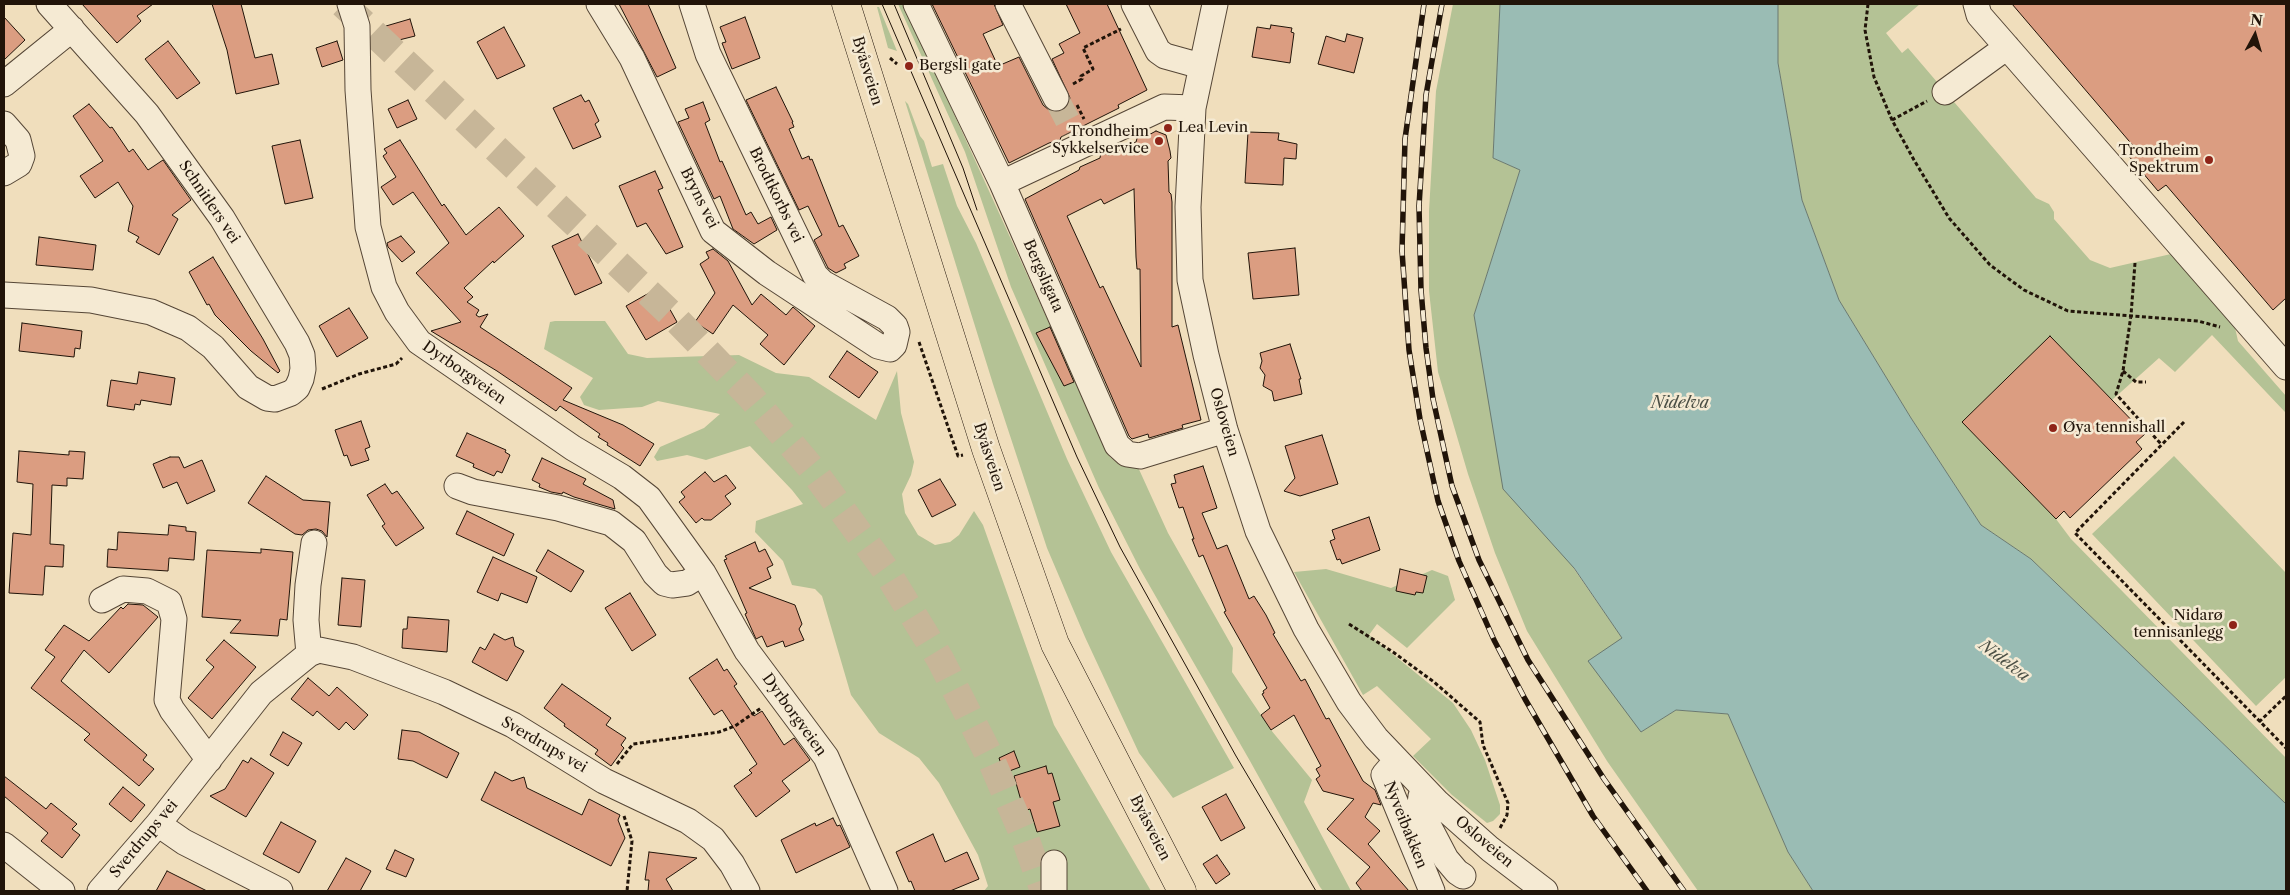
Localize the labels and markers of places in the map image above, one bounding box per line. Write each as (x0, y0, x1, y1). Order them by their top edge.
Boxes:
place label: Bergsli gate (919, 57, 1001, 75)
marker: Bergsli gate (903, 60, 915, 72)
place label: Lea Levin (1178, 119, 1248, 137)
marker: Lea Levin (1162, 122, 1174, 134)
place label: Trondheim Sykkelservice (1052, 123, 1149, 158)
marker: Trondheim Sykkelservice (1153, 135, 1165, 147)
place label: Trondheim Spektrum (2119, 142, 2199, 177)
marker: Trondheim Spektrum (2203, 154, 2215, 166)
place label: Øya tennishall (2063, 419, 2165, 437)
marker: Øya tennishall (2047, 422, 2059, 434)
place label: Nidarø tennisanlegg (2133, 607, 2223, 642)
marker: Nidarø tennisanlegg (2227, 619, 2239, 631)

